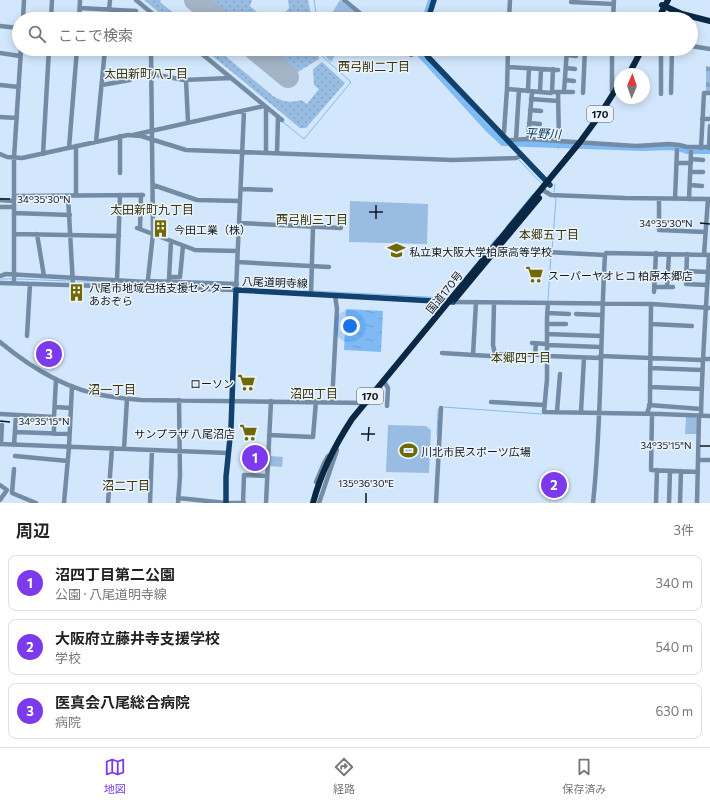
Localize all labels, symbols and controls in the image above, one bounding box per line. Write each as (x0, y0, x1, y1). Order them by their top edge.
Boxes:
search box (12, 12, 698, 56)
icon: search (26, 23, 48, 45)
text: ここで検索 (58, 26, 133, 44)
district label: 西弓削二丁目 (338, 59, 410, 73)
district label: 太田新町八丁目 (104, 66, 188, 80)
north arrow (614, 68, 650, 104)
road number: 170 (587, 106, 613, 122)
water label: 平野川 (525, 125, 563, 141)
text: 34°35'30"N (17, 193, 71, 205)
district label: 太田新町九丁目 (110, 202, 194, 216)
district label: 西弓削三丁目 (276, 212, 348, 226)
text: 34°35'30"N (639, 217, 693, 229)
building icon: 今田工業（株） (151, 219, 171, 239)
place label: 今田工業（株） (174, 223, 251, 236)
district label: 本郷五丁目 (519, 227, 579, 241)
school or university icon: 私立東大阪大学柏原高等学校 (386, 241, 406, 261)
place label: 私立東大阪大学柏原高等学校 (409, 245, 552, 258)
supermarket icon: スーパーヤオヒコ 柏原本郷店 (525, 265, 545, 285)
street label: 国道170号 (423, 268, 465, 316)
place label: スーパーヤオヒコ 柏原本郷店 (548, 269, 693, 282)
street label: 八尾道明寺線 (242, 274, 308, 290)
place label: 八尾市地域包括支援センター あおぞら (89, 281, 232, 307)
building icon: 八尾市地域包括支援センター あおぞら (66, 283, 86, 303)
your location (340, 316, 360, 336)
pin: 3 (36, 339, 62, 369)
district label: 本郷四丁目 (491, 350, 551, 364)
supermarket icon: ローソン (237, 373, 257, 393)
place label: ローソン (190, 377, 234, 390)
district label: 沼一丁目 (88, 382, 136, 396)
district label: 沼四丁目 (290, 386, 338, 400)
road number: 170 (357, 388, 383, 404)
text: 34°35'15"N (18, 415, 70, 427)
supermarket icon: サンプラザ 八尾沼店 (238, 423, 258, 443)
place label: サンプラザ 八尾沼店 (134, 427, 235, 440)
text: 34°35'15"N (640, 439, 692, 451)
sports icon: 川北市民スポーツ広場 (398, 441, 418, 461)
pin: 1 (242, 443, 268, 473)
place label: 川北市民スポーツ広場 (421, 445, 531, 458)
pin: 2 (541, 470, 567, 500)
text: 135°36'30"E (338, 477, 394, 489)
district label: 沼二丁目 (102, 478, 150, 492)
text: 周辺 (16, 520, 50, 541)
text: 3件 (674, 522, 694, 538)
text: 沼四丁目第二公園 (55, 565, 175, 583)
text: 1 (27, 575, 33, 591)
text: 340 m (655, 575, 693, 591)
text: 公園 · 八尾道明寺線 (55, 586, 167, 602)
text: 大阪府立藤井寺支援学校 (55, 629, 220, 647)
text: 2 (26, 639, 34, 655)
text: 540 m (655, 639, 693, 655)
text: 学校 (55, 650, 81, 666)
text: 医真会八尾総合病院 (55, 693, 190, 711)
text: 3 (26, 703, 34, 719)
text: 630 m (655, 703, 693, 719)
text: 病院 (55, 714, 81, 730)
tab: 地図 (104, 756, 126, 796)
tab: 経路 (333, 756, 355, 796)
tab: 保存済み (562, 756, 606, 796)

